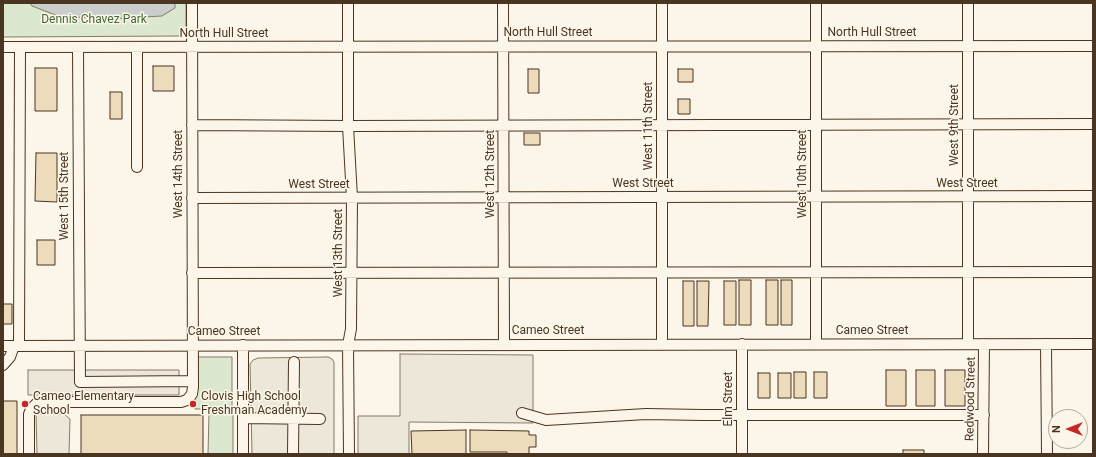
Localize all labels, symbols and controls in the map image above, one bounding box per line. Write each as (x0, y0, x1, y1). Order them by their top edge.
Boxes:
park label: Dennis Chavez Park (41, 13, 147, 27)
street label: North Hull Street (504, 26, 592, 40)
street label: North Hull Street (828, 26, 916, 40)
street label: North Hull Street (180, 27, 268, 41)
street label: West 11th Street (642, 82, 656, 170)
street label: West 9th Street (948, 84, 962, 166)
street label: West 14th Street (172, 130, 186, 218)
street label: West 12th Street (484, 130, 498, 218)
street label: West 10th Street (796, 130, 810, 218)
street label: West 15th Street (58, 152, 72, 240)
street label: West Street (612, 177, 674, 191)
street label: West Street (936, 177, 998, 191)
street label: West Street (288, 178, 350, 192)
street label: West 13th Street (332, 209, 346, 297)
street label: Cameo Street (512, 324, 584, 338)
street label: Cameo Street (836, 324, 908, 338)
street label: Cameo Street (188, 325, 260, 339)
street label: Redwood Street (963, 357, 979, 441)
street label: Elm Street (722, 372, 736, 426)
place label: Cameo Elementary School (33, 390, 134, 418)
place label: Clovis High School Freshman Academy (201, 390, 307, 418)
marker: Cameo Elementary School (20, 399, 30, 409)
marker: Clovis High School Freshman Academy (188, 399, 198, 409)
north arrow (1048, 409, 1088, 449)
text: N (1050, 425, 1063, 433)

